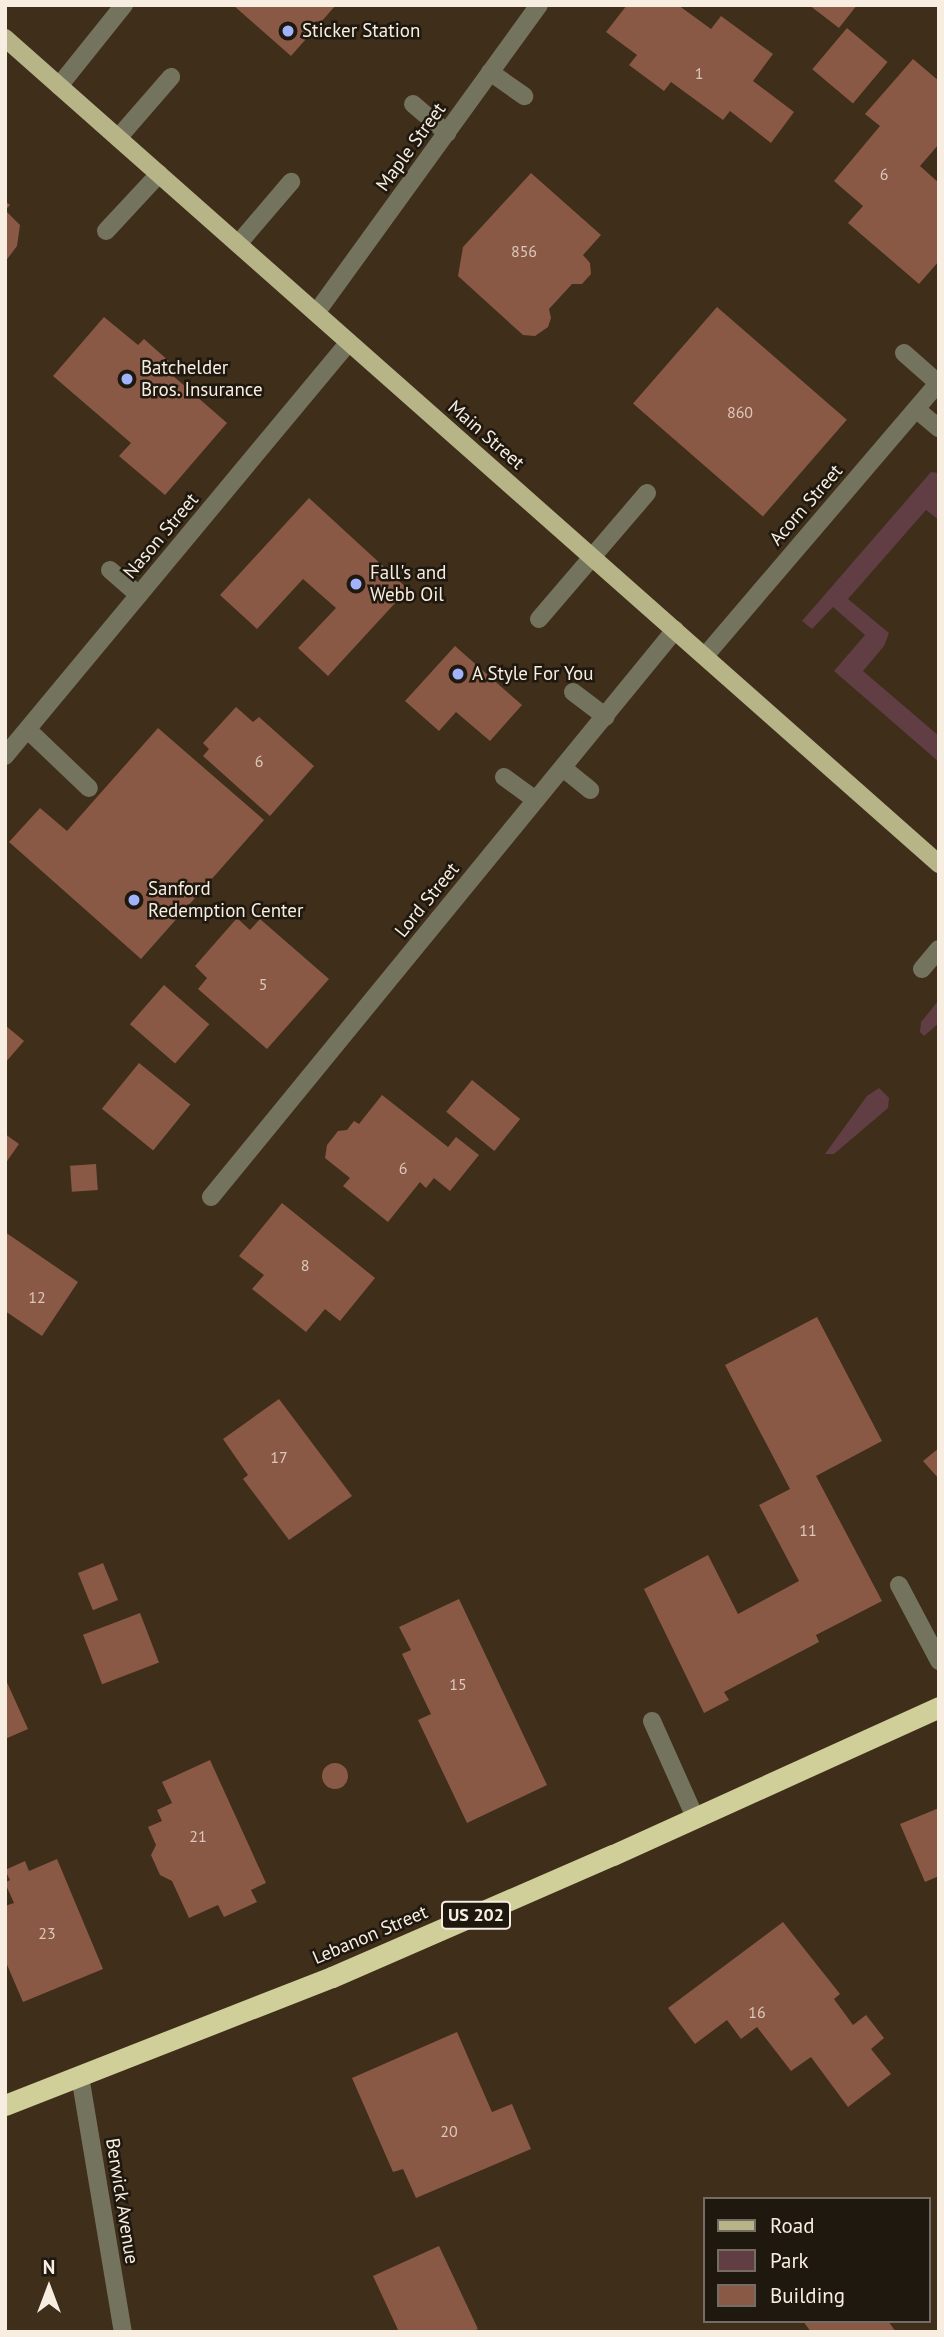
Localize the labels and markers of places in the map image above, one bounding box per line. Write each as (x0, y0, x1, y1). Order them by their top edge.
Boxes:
place label: Sticker Station (302, 20, 420, 42)
marker: Sticker Station (280, 23, 296, 39)
place label: Batchelder Bros. Insurance (141, 357, 264, 401)
marker: Batchelder Bros. Insurance (119, 371, 135, 387)
place label: Fall's and Webb Oil (370, 562, 446, 606)
marker: Fall's and Webb Oil (348, 576, 364, 592)
place label: A Style For You (472, 663, 595, 685)
marker: A Style For You (450, 666, 466, 682)
place label: Sanford Redemption Center (148, 878, 303, 922)
marker: Sanford Redemption Center (126, 892, 142, 908)

